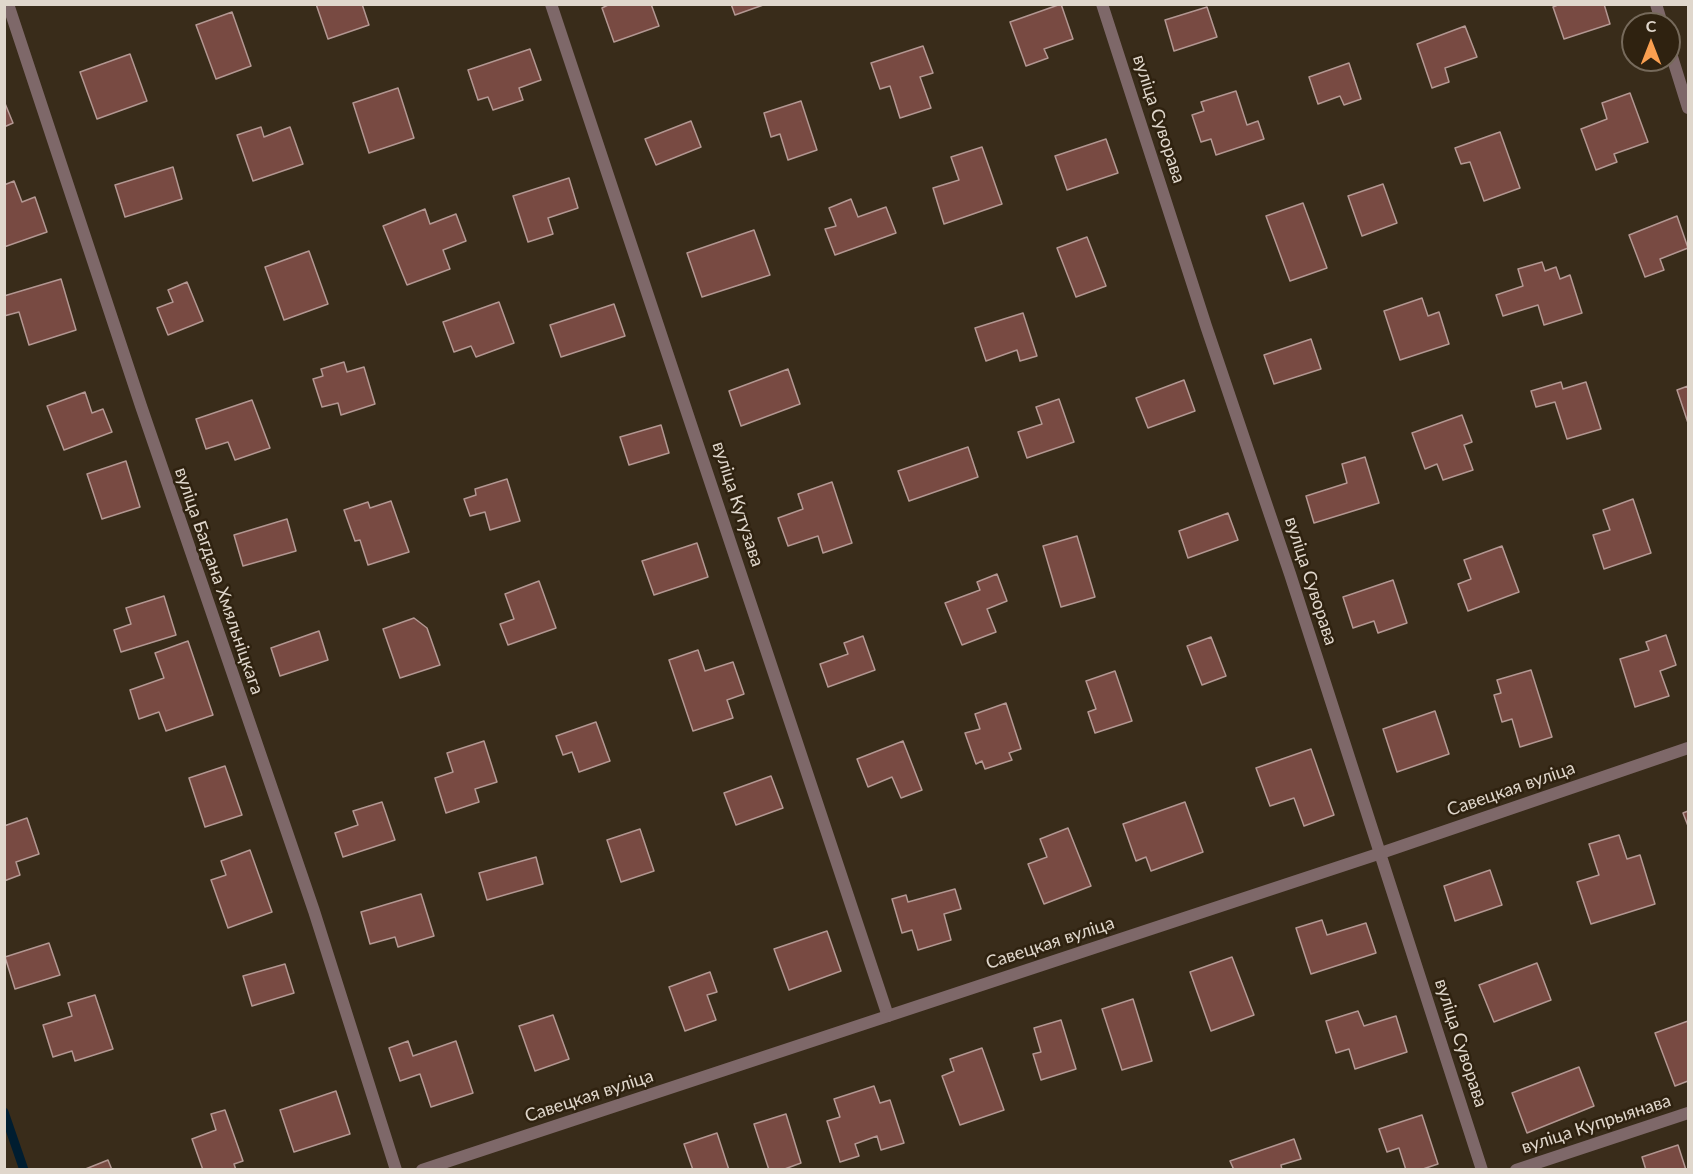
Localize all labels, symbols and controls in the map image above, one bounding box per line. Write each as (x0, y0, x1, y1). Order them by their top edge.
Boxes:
north arrow (1621, 12, 1681, 72)
text: С (1646, 16, 1656, 35)
street label: вуліца Суворава (1128, 52, 1190, 186)
street label: вуліца Кутузава (708, 439, 768, 569)
street label: вуліца Багдана Хмяльніцкага (170, 465, 268, 697)
street label: вуліца Суворава (1280, 514, 1342, 648)
street label: Савецкая вуліца (1444, 757, 1578, 821)
street label: Савецкая вуліца (983, 912, 1117, 974)
street label: вуліца Суворава (1430, 976, 1492, 1110)
street label: Савецкая вуліца (522, 1065, 656, 1127)
street label: вуліца Купрыянава (1519, 1090, 1673, 1158)

